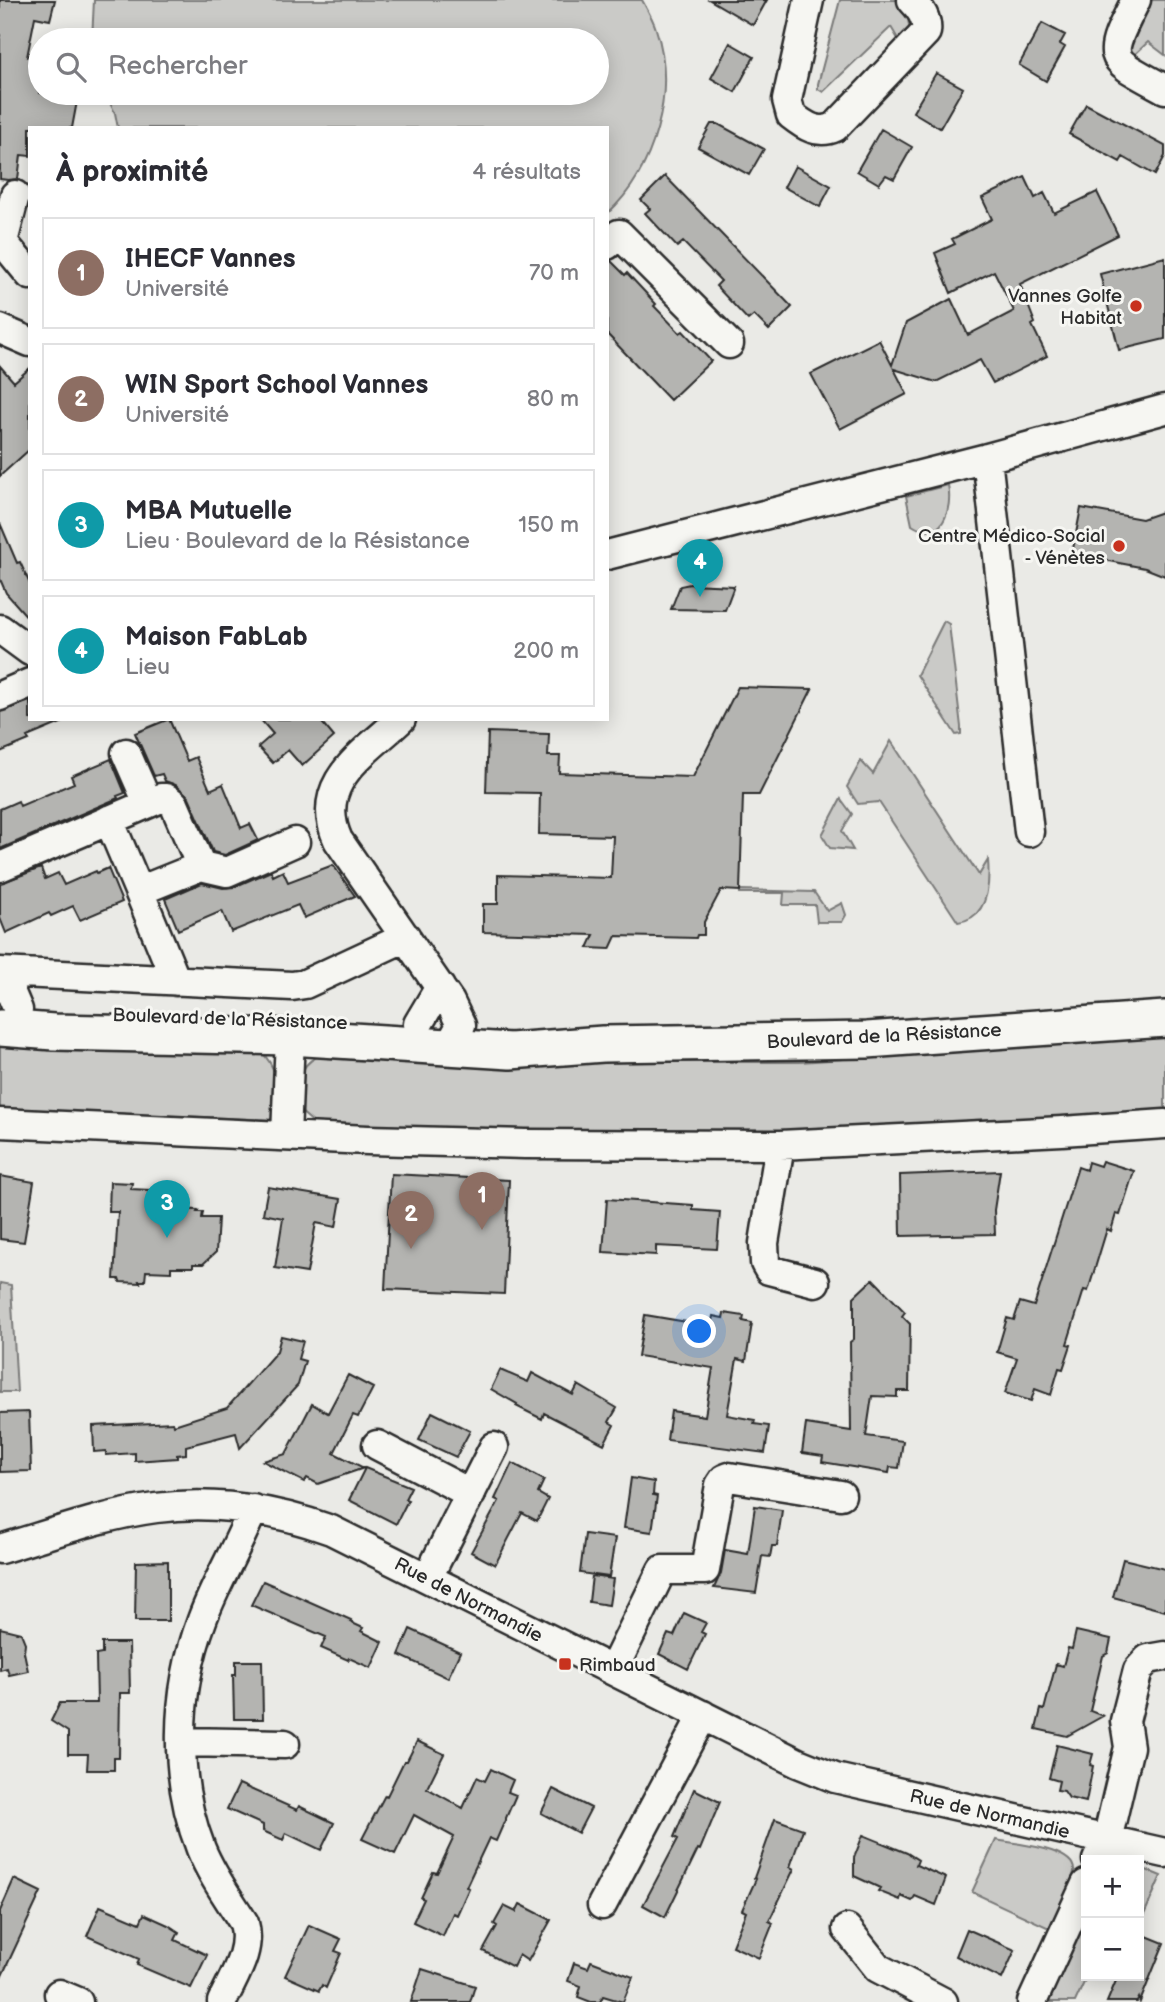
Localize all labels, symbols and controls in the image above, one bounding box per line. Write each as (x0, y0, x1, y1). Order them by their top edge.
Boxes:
search box (28, 28, 609, 105)
icon: search (52, 48, 90, 86)
text: Rechercher (108, 51, 247, 82)
text: À proximité (56, 154, 208, 190)
text: 4 résultats (472, 158, 581, 186)
text: IHECF Vannes (125, 244, 296, 275)
text: 1 (76, 259, 86, 287)
text: 70 m (529, 259, 579, 287)
text: Université (125, 275, 229, 303)
place label: Vannes Golfe Habitat (1008, 285, 1122, 330)
marker: Vannes Golfe Habitat (1128, 298, 1144, 314)
text: WIN Sport School Vannes (125, 370, 428, 401)
text: 2 (74, 385, 88, 413)
text: 80 m (527, 385, 579, 413)
text: Université (125, 401, 229, 429)
text: MBA Mutuelle (125, 496, 292, 527)
text: 3 (74, 511, 88, 539)
text: 150 m (518, 511, 579, 539)
place label: Centre Médico-Social - Vénètes (918, 525, 1105, 570)
text: Lieu · Boulevard de la Résistance (125, 527, 470, 555)
marker: Centre Médico-Social - Vénètes (1111, 538, 1127, 554)
pin: 4 (677, 539, 723, 597)
text: Maison FabLab (125, 622, 308, 653)
text: 4 (74, 637, 88, 665)
text: 200 m (513, 637, 579, 665)
text: Lieu (125, 653, 170, 681)
street label: Boulevard de la Résistance (112, 1004, 348, 1035)
street label: Boulevard de la Résistance (766, 1019, 1002, 1054)
pin: 1 (459, 1172, 505, 1230)
pin: 3 (144, 1180, 190, 1238)
pin: 2 (388, 1191, 434, 1249)
your location (682, 1314, 716, 1348)
street label: Rue de Normandie (390, 1553, 546, 1648)
place label: Rimbaud (579, 1654, 656, 1677)
marker: Rimbaud (557, 1656, 573, 1672)
street label: Rue de Normandie (907, 1785, 1072, 1844)
map controls (1081, 1855, 1144, 1981)
button: + (1081, 1855, 1144, 1918)
button: − (1081, 1918, 1144, 1981)

